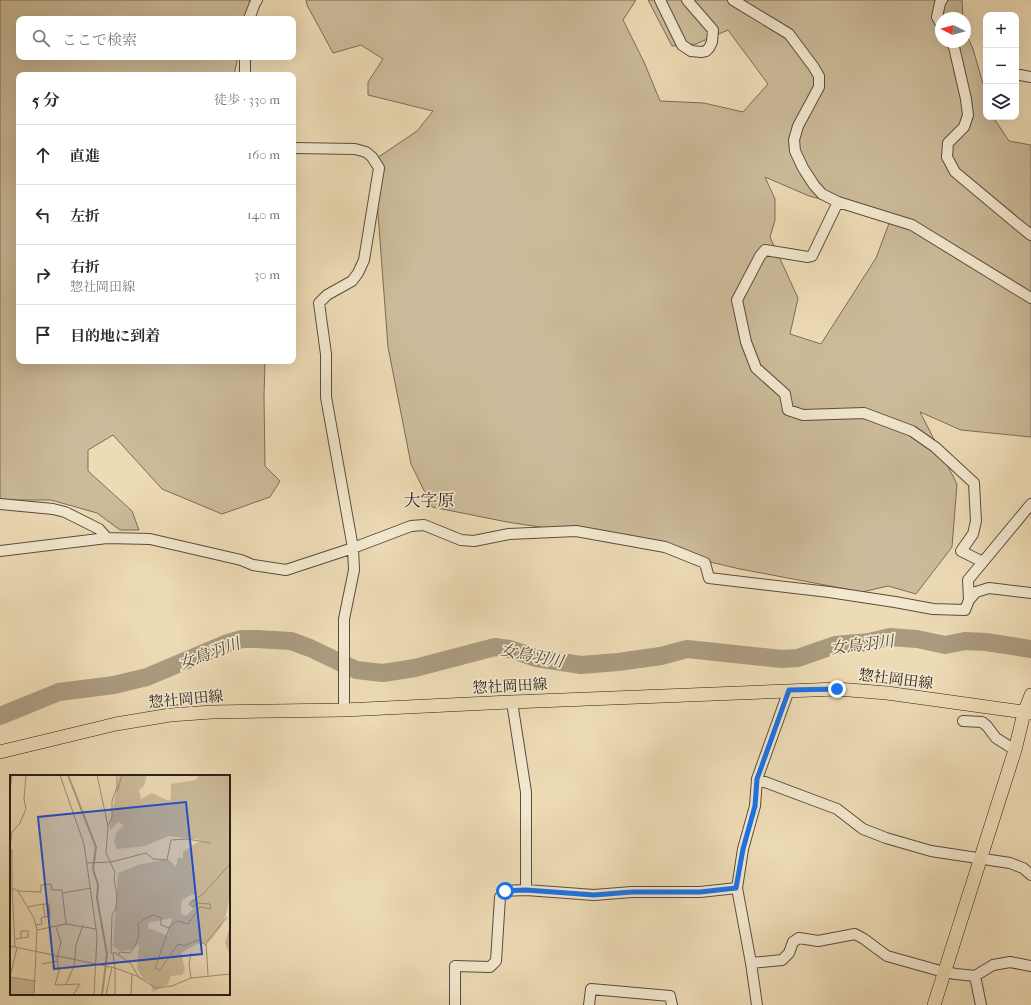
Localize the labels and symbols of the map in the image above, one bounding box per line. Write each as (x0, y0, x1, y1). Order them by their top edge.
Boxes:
north arrow (935, 12, 971, 48)
district label: 大字原 (404, 490, 455, 510)
water label: 女鳥羽川 (829, 631, 897, 658)
water label: 女鳥羽川 (176, 633, 244, 673)
water label: 女鳥羽川 (499, 640, 567, 671)
street label: 惣社岡田線 (858, 665, 934, 693)
street label: 惣社岡田線 (472, 675, 548, 697)
route end (828, 680, 846, 698)
street label: 惣社岡田線 (148, 687, 224, 711)
inset map (10, 775, 230, 995)
route start (496, 882, 514, 900)

